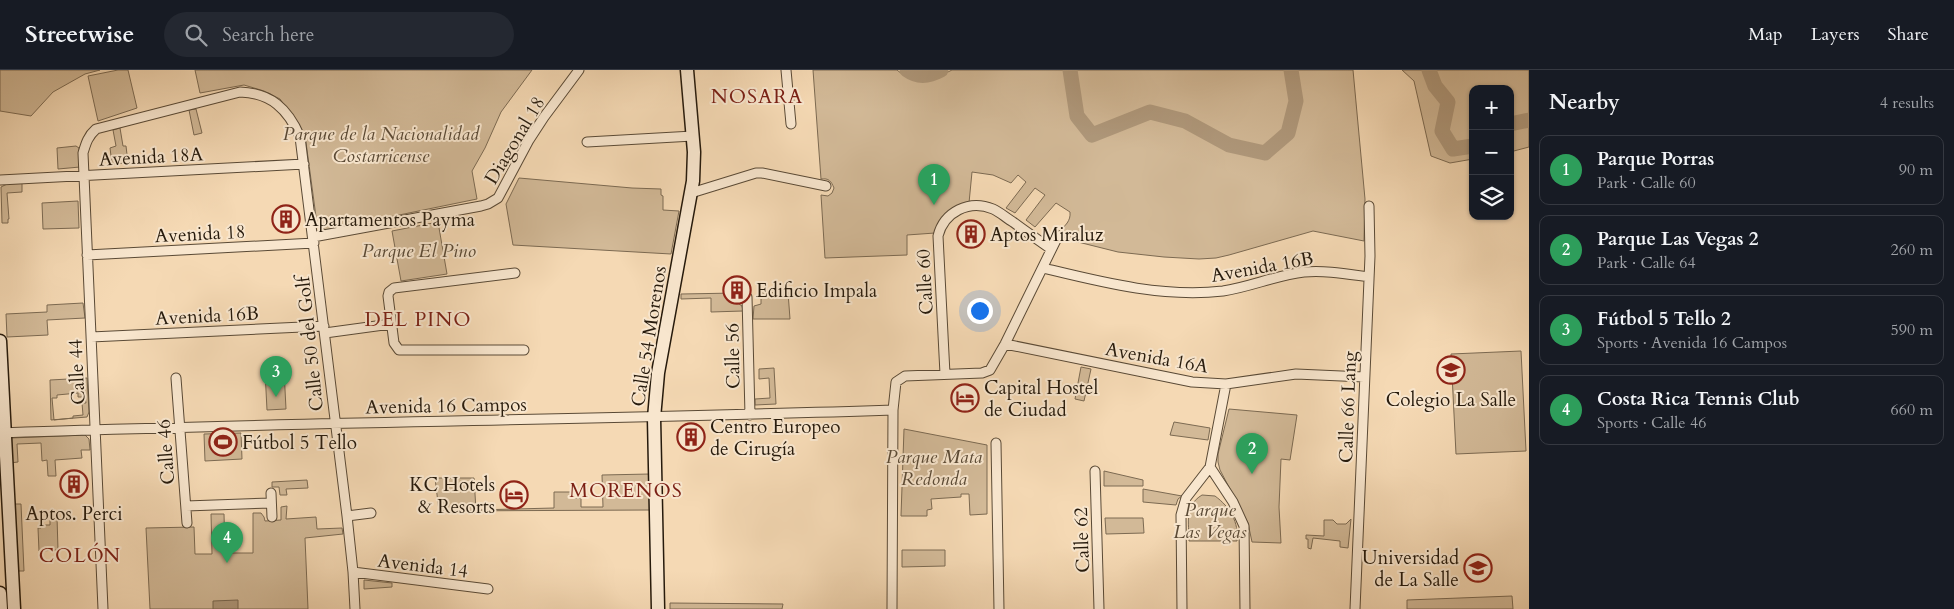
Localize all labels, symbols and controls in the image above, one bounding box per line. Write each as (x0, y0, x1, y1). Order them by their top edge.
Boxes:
search box (164, 12, 514, 57)
text: Streetwise (25, 18, 134, 51)
icon: search (182, 21, 210, 49)
text: Search here (222, 22, 314, 48)
text: Map (1748, 22, 1783, 47)
text: Layers (1811, 22, 1860, 47)
text: Share (1888, 22, 1929, 47)
district label: NOSARA (711, 83, 803, 110)
map controls (1469, 85, 1514, 220)
button: + (1469, 85, 1514, 130)
text: Nearby (1549, 88, 1620, 117)
street label: Diagonal 18 (478, 92, 551, 189)
text: 4 results (1880, 92, 1934, 114)
park label: Parque de la Nacionalidad Costarricense (283, 121, 480, 169)
button: − (1469, 130, 1514, 175)
street label: Avenida 18A (98, 141, 204, 173)
text: Parque Porras (1597, 146, 1714, 172)
text: 1 (1562, 159, 1570, 181)
text: 90 m (1899, 159, 1933, 181)
pin: 1 (918, 164, 950, 205)
text: Park · Calle 60 (1597, 172, 1696, 194)
button: layers (1469, 175, 1514, 220)
building icon: Apartamentos Payma (271, 204, 301, 234)
place label: Apartamentos Payma (305, 207, 475, 233)
street label: Avenida 18 (154, 219, 246, 249)
building icon: Aptos Miraluz (956, 219, 986, 249)
place label: Aptos Miraluz (990, 222, 1104, 248)
text: Parque Las Vegas 2 (1597, 226, 1758, 252)
park label: Parque El Pino (362, 238, 476, 264)
text: 2 (1562, 239, 1570, 261)
text: 260 m (1891, 239, 1933, 261)
street label: Avenida 16B (1209, 245, 1315, 289)
street label: Calle 60 (910, 248, 940, 315)
text: Park · Calle 64 (1597, 252, 1696, 274)
street label: Calle 54 Morenos (625, 264, 673, 408)
street label: Calle 50 del Golf (290, 272, 330, 413)
building icon: Edificio Impala (722, 275, 752, 305)
place label: Edificio Impala (756, 278, 877, 304)
your location (967, 298, 993, 324)
street label: Avenida 16B (155, 300, 260, 332)
district label: DEL PINO (364, 306, 472, 333)
text: Fútbol 5 Tello 2 (1597, 306, 1731, 332)
text: 3 (1562, 319, 1570, 341)
text: 590 m (1891, 319, 1933, 341)
street label: Calle 56 (719, 323, 747, 389)
text: Sports · Avenida 16 Campos (1597, 332, 1787, 354)
street label: Avenida 16A (1103, 336, 1211, 380)
street label: Calle 44 (62, 338, 92, 405)
street label: Calle 66 Lang (1333, 350, 1363, 463)
school or university icon: Colegio La Salle (1436, 355, 1466, 385)
pin: 3 (260, 356, 292, 397)
place label: Capital Hostel de Ciudad (984, 375, 1098, 423)
hotel icon: Capital Hostel de Ciudad (950, 383, 980, 413)
text: Costa Rica Tennis Club (1597, 386, 1800, 412)
place label: Colegio La Salle (1386, 387, 1516, 413)
street label: Avenida 16 Campos (365, 392, 527, 420)
text: 4 (1562, 399, 1570, 421)
text: 660 m (1891, 399, 1933, 421)
text: Sports · Calle 46 (1597, 412, 1706, 434)
place label: Centro Europeo de Cirugía (710, 414, 841, 462)
street label: Calle 46 (151, 418, 181, 486)
building icon: Centro Europeo de Cirugía (676, 422, 706, 452)
sports icon: Fútbol 5 Tello (208, 427, 238, 457)
place label: Fútbol 5 Tello (242, 430, 357, 456)
pin: 2 (1236, 433, 1268, 474)
park label: Parque Mata Redonda (886, 444, 983, 492)
building icon: Aptos. Perci (59, 469, 89, 499)
place label: KC Hotels & Resorts (409, 472, 495, 520)
district label: MORENOS (569, 477, 683, 504)
hotel icon: KC Hotels & Resorts (499, 480, 529, 510)
park label: Parque Las Vegas (1173, 497, 1247, 545)
place label: Aptos. Perci (26, 501, 123, 527)
street label: Calle 62 (1068, 506, 1096, 573)
pin: 4 (211, 522, 243, 563)
district label: COLÓN (39, 542, 121, 569)
place label: Universidad de La Salle (1362, 545, 1459, 593)
street label: Avenida 14 (376, 548, 470, 584)
school or university icon: Universidad de La Salle (1463, 553, 1493, 583)

